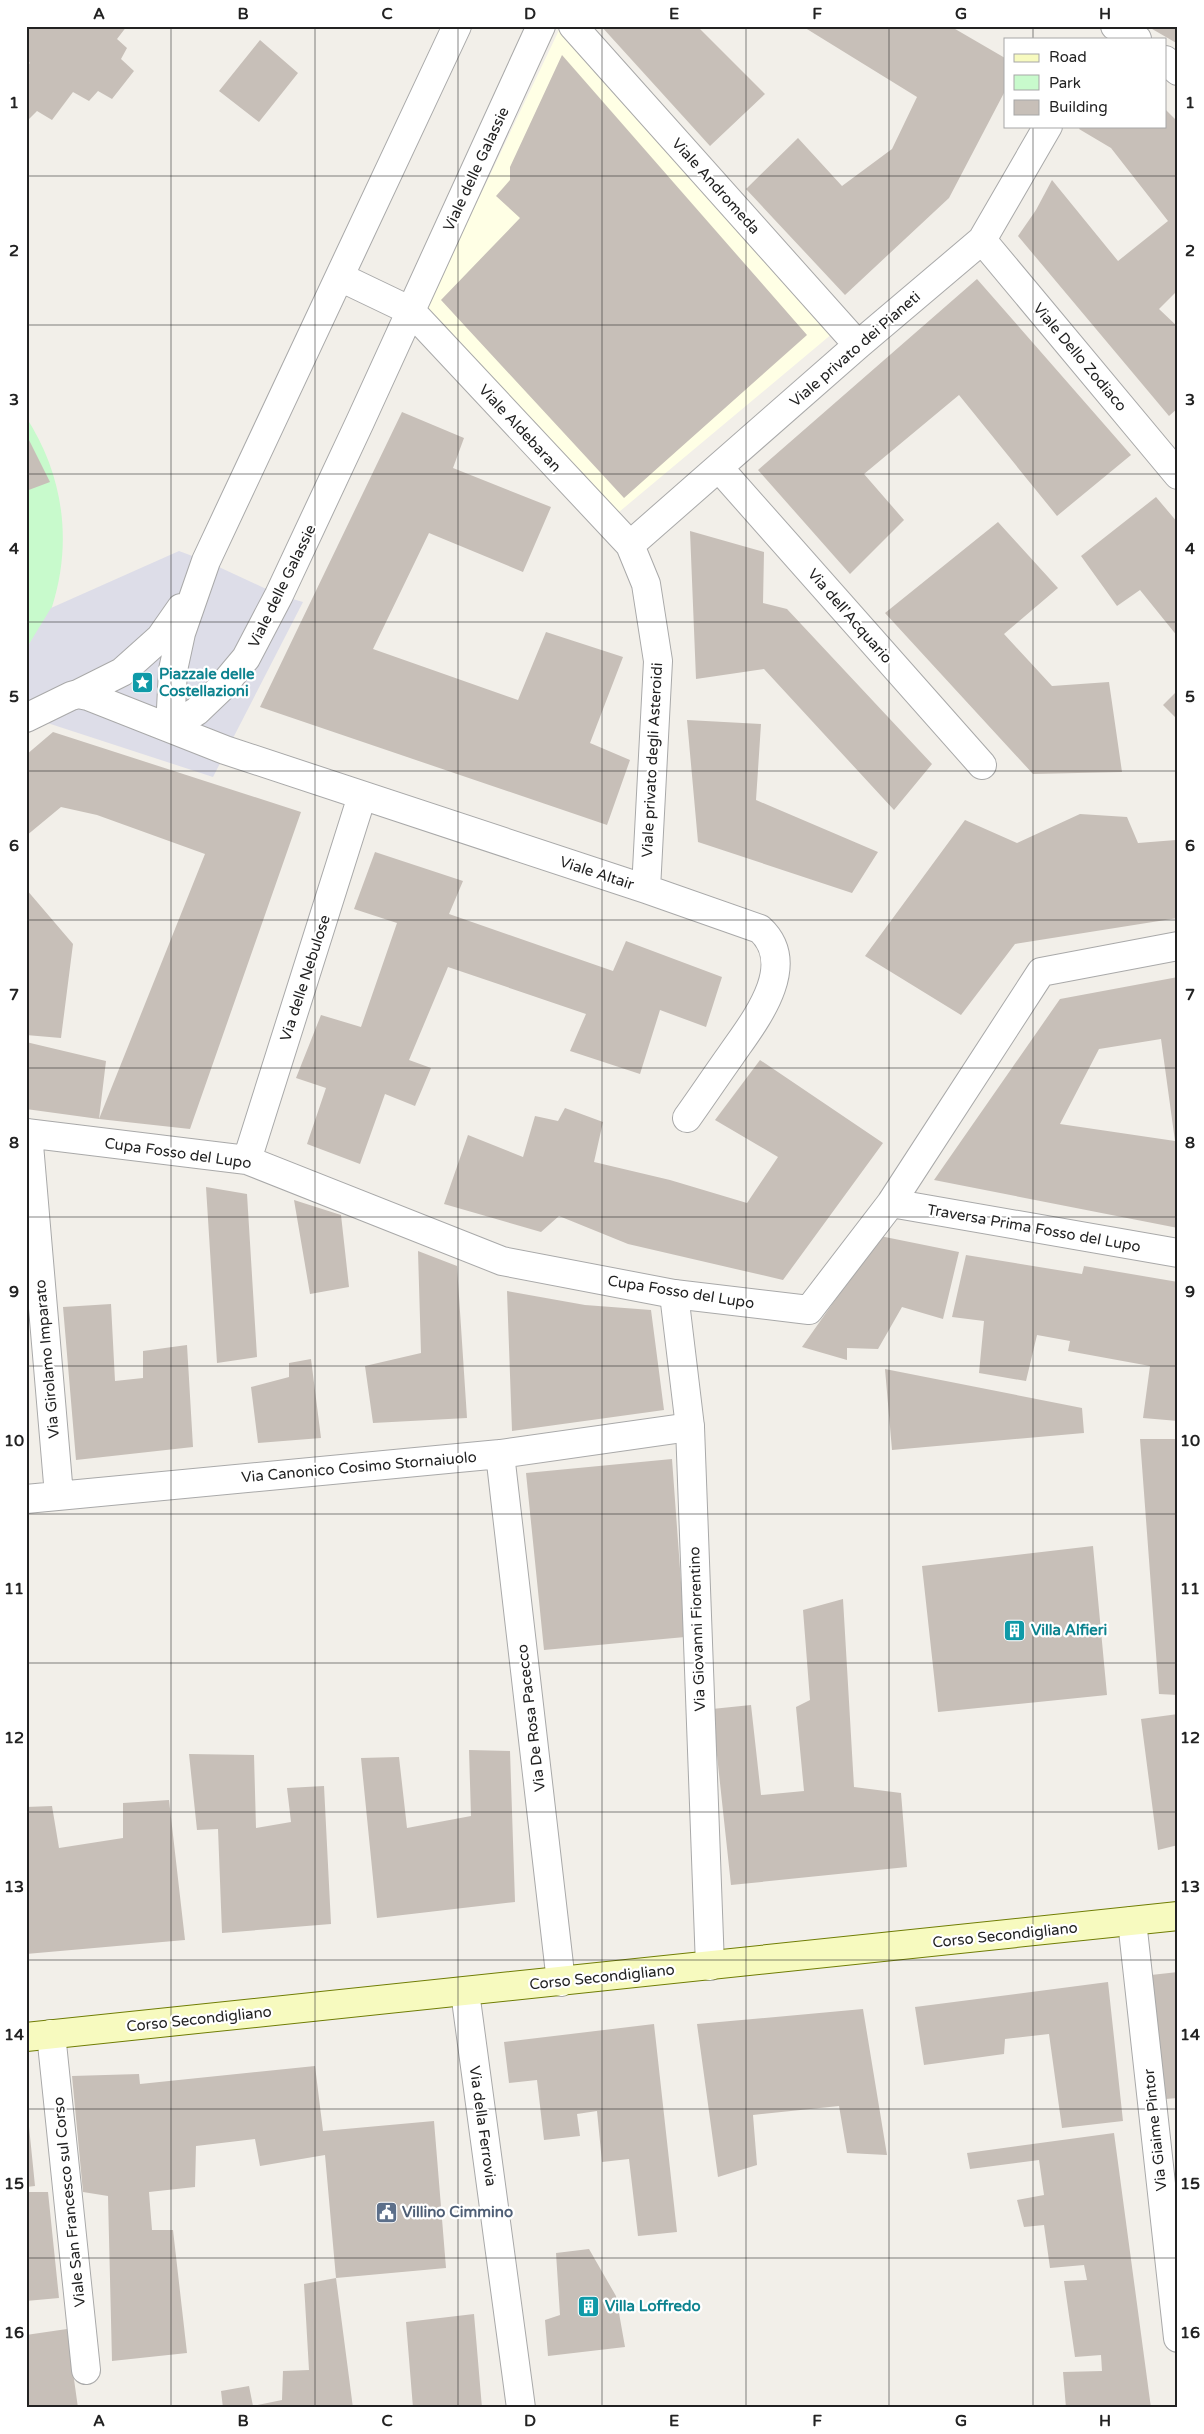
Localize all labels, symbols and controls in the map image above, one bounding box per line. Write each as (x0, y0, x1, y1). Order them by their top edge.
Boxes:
text: A (93, 4, 105, 24)
text: B (237, 4, 249, 24)
text: C (381, 4, 393, 24)
text: D (524, 4, 536, 24)
text: E (669, 4, 679, 24)
text: F (812, 4, 822, 24)
text: G (955, 4, 967, 24)
text: H (1099, 4, 1111, 24)
legend (1004, 38, 1166, 128)
text: Road (1049, 48, 1087, 66)
text: Park (1049, 74, 1081, 92)
text: 1 (9, 93, 19, 113)
text: 1 (1185, 93, 1195, 113)
text: Building (1049, 98, 1108, 116)
street label: Viale delle Galassie (439, 104, 513, 234)
street label: Viale Andromeda (668, 134, 764, 238)
text: 2 (9, 241, 19, 261)
text: 2 (1185, 241, 1195, 261)
street label: Viale privato dei Pianeti (786, 287, 924, 411)
street label: Viale Dello Zodiaco (1029, 299, 1131, 415)
street label: Viale Aldebaran (475, 381, 565, 475)
text: 3 (9, 390, 19, 410)
text: 3 (1185, 390, 1195, 410)
street label: Viale delle Galassie (244, 521, 320, 651)
text: 4 (9, 539, 19, 559)
text: 4 (1185, 539, 1195, 559)
street label: Via dell'Acquario (804, 565, 896, 667)
street label: Viale privato degli Asteroidi (638, 662, 666, 858)
place label: Piazzale delle Costellazioni (159, 665, 255, 700)
place icon: Piazzale delle Costellazioni (131, 671, 155, 695)
text: 5 (9, 687, 19, 707)
text: 5 (1185, 687, 1195, 707)
text: 6 (9, 836, 19, 856)
text: 6 (1185, 836, 1195, 856)
street label: Viale Altair (558, 853, 637, 894)
street label: Via delle Nebulose (276, 913, 334, 1043)
text: 7 (9, 985, 19, 1005)
text: 7 (1185, 985, 1195, 1005)
text: 8 (9, 1133, 19, 1153)
text: 8 (1185, 1133, 1195, 1153)
street label: Cupa Fosso del Lupo (103, 1134, 253, 1172)
street label: Traversa Prima Fosso del Lupo (926, 1200, 1142, 1256)
street label: Cupa Fosso del Lupo (606, 1272, 756, 1312)
street label: Via Girolamo Imparato (31, 1279, 63, 1439)
text: 9 (9, 1282, 19, 1302)
text: 9 (1185, 1282, 1195, 1302)
text: 10 (4, 1431, 24, 1451)
text: 10 (1180, 1431, 1200, 1451)
street label: Via Canonico Cosimo Stornaiuolo (241, 1448, 477, 1486)
street label: Via Giovanni Fiorentino (685, 1546, 709, 1712)
text: 11 (4, 1579, 24, 1599)
text: 11 (1180, 1579, 1200, 1599)
building icon: Villa Alfieri (1003, 1618, 1027, 1642)
place label: Villa Alfieri (1031, 1621, 1107, 1639)
street label: Via De Rosa Pacecco (513, 1643, 549, 1793)
text: 12 (4, 1728, 24, 1748)
text: 12 (1180, 1728, 1200, 1748)
text: 13 (4, 1877, 24, 1897)
text: 13 (1180, 1877, 1200, 1897)
street label: Corso Secondigliano (931, 1918, 1079, 1952)
street label: Corso Secondigliano (528, 1960, 676, 1994)
street label: Corso Secondigliano (125, 2002, 273, 2036)
text: 14 (4, 2025, 24, 2045)
text: 14 (1180, 2025, 1200, 2045)
street label: Via della Ferrovia (466, 2065, 500, 2187)
street label: Via Giaime Pintor (1140, 2068, 1170, 2192)
street label: Viale San Francesco sul Corso (49, 2096, 89, 2308)
text: 15 (4, 2174, 24, 2194)
text: 15 (1180, 2174, 1200, 2194)
public building icon: Villino Cimmino (374, 2200, 398, 2224)
place label: Villino Cimmino (402, 2203, 513, 2221)
building icon: Villa Loffredo (577, 2294, 601, 2318)
place label: Villa Loffredo (605, 2297, 701, 2315)
text: 16 (4, 2323, 24, 2343)
text: 16 (1180, 2323, 1200, 2343)
text: A (93, 2411, 105, 2431)
text: B (237, 2411, 249, 2431)
text: C (381, 2411, 393, 2431)
text: D (524, 2411, 536, 2431)
text: E (669, 2411, 679, 2431)
text: F (812, 2411, 822, 2431)
text: G (955, 2411, 967, 2431)
text: H (1099, 2411, 1111, 2431)

